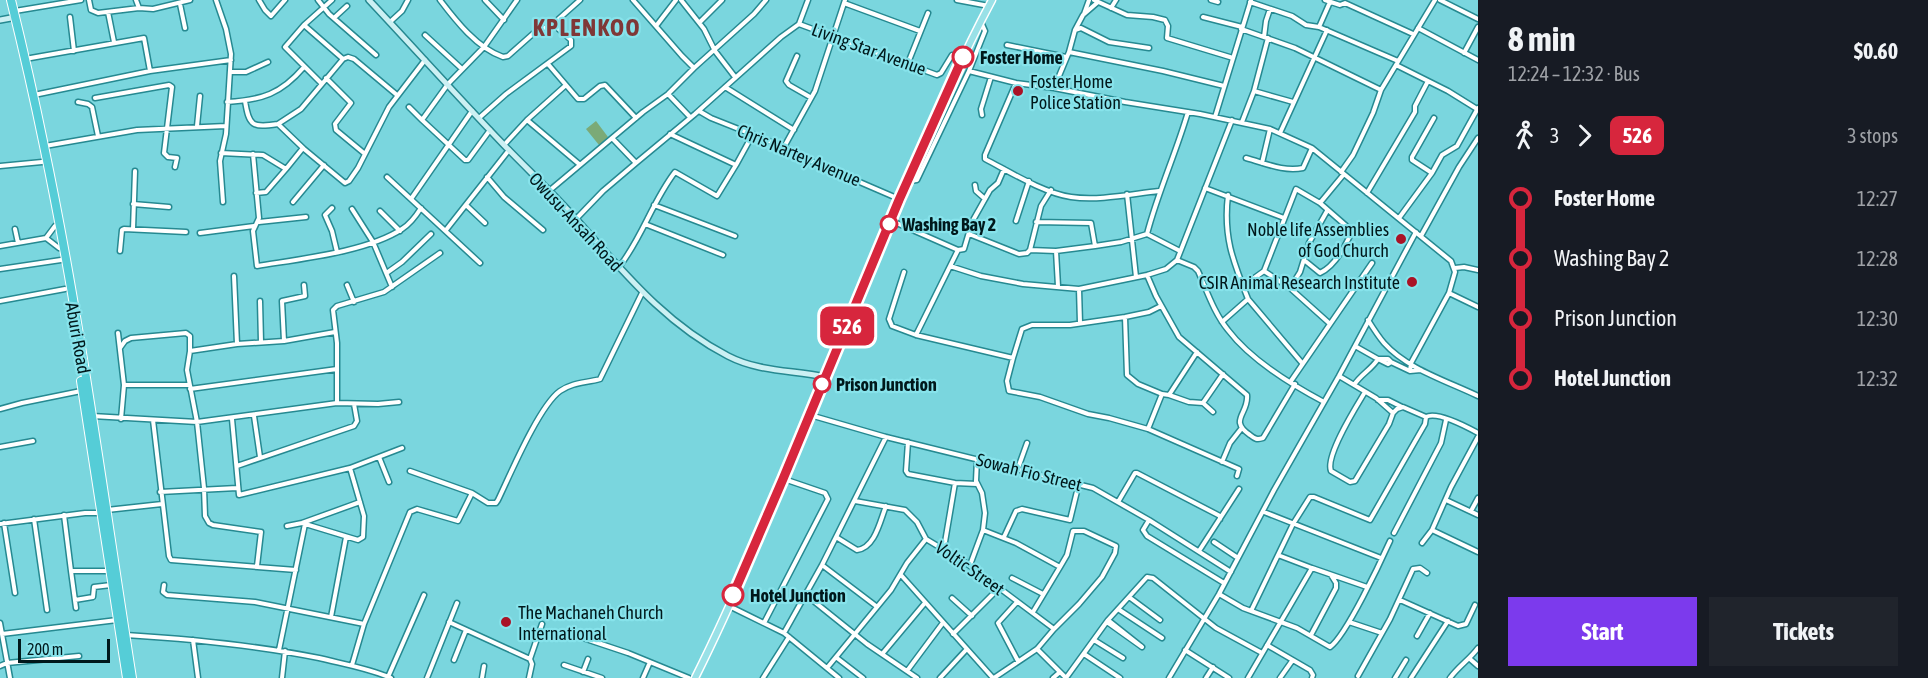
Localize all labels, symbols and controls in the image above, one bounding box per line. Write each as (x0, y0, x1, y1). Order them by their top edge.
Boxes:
district label: KPLENKOO (533, 14, 641, 41)
street label: Living Star Avenue (809, 19, 929, 79)
text: 8 min (1508, 20, 1575, 58)
text: $0.60 (1854, 38, 1898, 64)
marker: Foster Home (952, 46, 974, 68)
place label: Foster Home (980, 47, 1063, 68)
text: 12:24 – 12:32 · Bus (1508, 62, 1640, 85)
place label: Foster Home Police Station (1030, 71, 1121, 113)
marker: Foster Home Police Station (1011, 84, 1025, 98)
icon: walk (1508, 119, 1541, 152)
icon: forward (1568, 119, 1601, 152)
street label: Chris Nartey Avenue (734, 120, 864, 190)
text: 526 (1622, 123, 1652, 147)
text: 3 (1550, 124, 1559, 147)
text: 3 stops (1847, 124, 1898, 147)
street label: Owusu-Ansah Road (525, 168, 627, 276)
text: Foster Home (1554, 185, 1655, 211)
text: 12:27 (1857, 187, 1898, 210)
place label: Washing Bay 2 (901, 214, 996, 235)
marker: Washing Bay 2 (880, 215, 898, 233)
place label: Noble life Assemblies of God Church (1247, 219, 1389, 261)
marker: Noble life Assemblies of God Church (1394, 232, 1408, 246)
text: Washing Bay 2 (1554, 245, 1669, 271)
text: 12:28 (1857, 247, 1898, 270)
place label: CSIR Animal Research Institute (1199, 272, 1400, 293)
marker: CSIR Animal Research Institute (1405, 275, 1419, 289)
street label: Aburi Road (61, 301, 95, 375)
text: Prison Junction (1554, 305, 1677, 331)
line badge: 526 (812, 306, 882, 346)
text: 12:30 (1857, 307, 1898, 330)
text: 526 (832, 314, 862, 338)
text: Hotel Junction (1554, 365, 1671, 391)
text: 12:32 (1857, 367, 1898, 390)
place label: Prison Junction (836, 374, 937, 395)
marker: Prison Junction (813, 375, 831, 393)
street label: Sowah Fio Street (974, 449, 1084, 495)
street label: Voltic Street (931, 537, 1009, 599)
marker: Hotel Junction (722, 584, 744, 606)
place label: Hotel Junction (750, 585, 846, 606)
button: Start (1508, 597, 1697, 666)
button: Tickets (1709, 597, 1898, 666)
place label: The Machaneh Church International (518, 602, 663, 644)
marker: The Machaneh Church International (499, 615, 513, 629)
scale bar (18, 636, 110, 664)
text: 200 m (27, 640, 63, 658)

